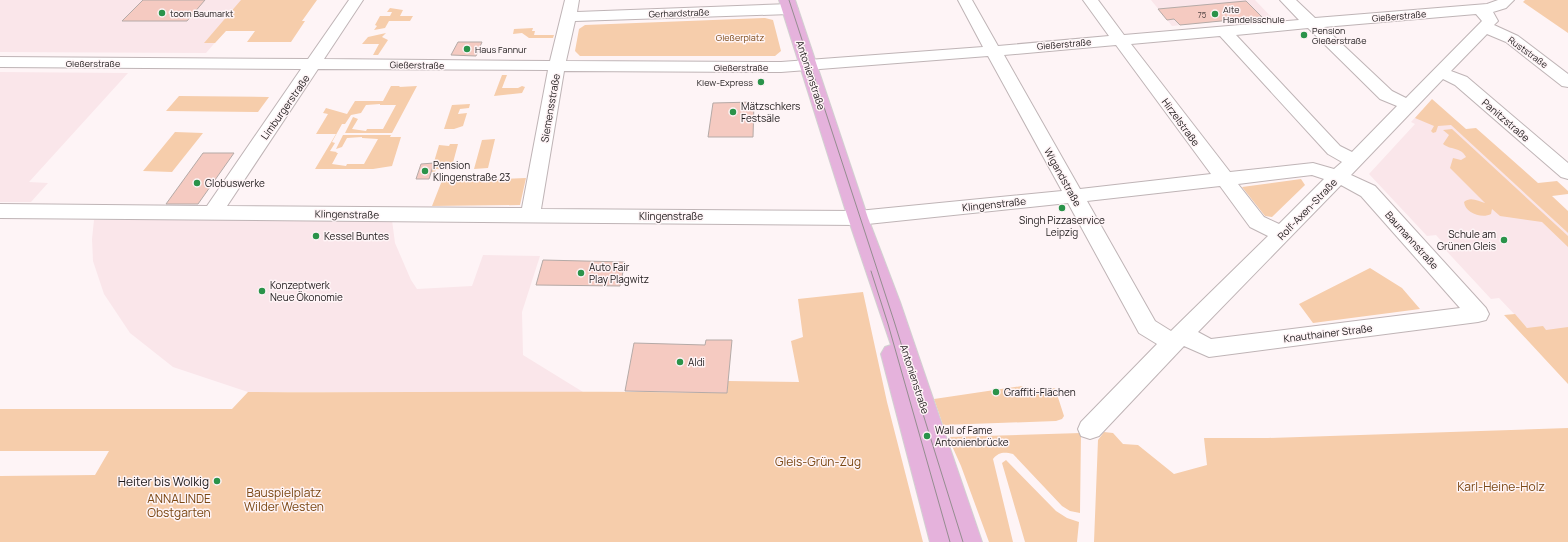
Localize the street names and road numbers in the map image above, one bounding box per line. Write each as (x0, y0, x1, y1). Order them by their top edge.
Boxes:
street label: Gerhardstraße (648, 5, 710, 21)
street label: Gießerstraße (1371, 7, 1427, 25)
street label: Ruststraße (1505, 33, 1551, 71)
street label: Gießerstraße (1036, 35, 1092, 53)
street label: Antonienstraße (793, 39, 829, 112)
street label: Gießerstraße (66, 57, 120, 70)
street label: Gießerstraße (390, 58, 444, 72)
street label: Gießerstraße (714, 61, 768, 74)
street label: Limburgerstraße (257, 72, 313, 142)
street label: Siemensstraße (537, 72, 563, 143)
street label: Hirzelstraße (1159, 95, 1203, 149)
street label: Panitzstraße (1479, 95, 1533, 145)
street label: Wigandstraße (1041, 145, 1085, 209)
street label: Rolf-Axen-Straße (1274, 175, 1340, 243)
street label: Klingenstraße (961, 194, 1027, 214)
street label: Klingenstraße (315, 206, 379, 222)
street label: Baumannstraße (1382, 208, 1442, 272)
street label: Klingenstraße (639, 209, 703, 223)
street label: Knauthainer Straße (1283, 321, 1373, 345)
street label: Antonienstraße (897, 343, 933, 416)

